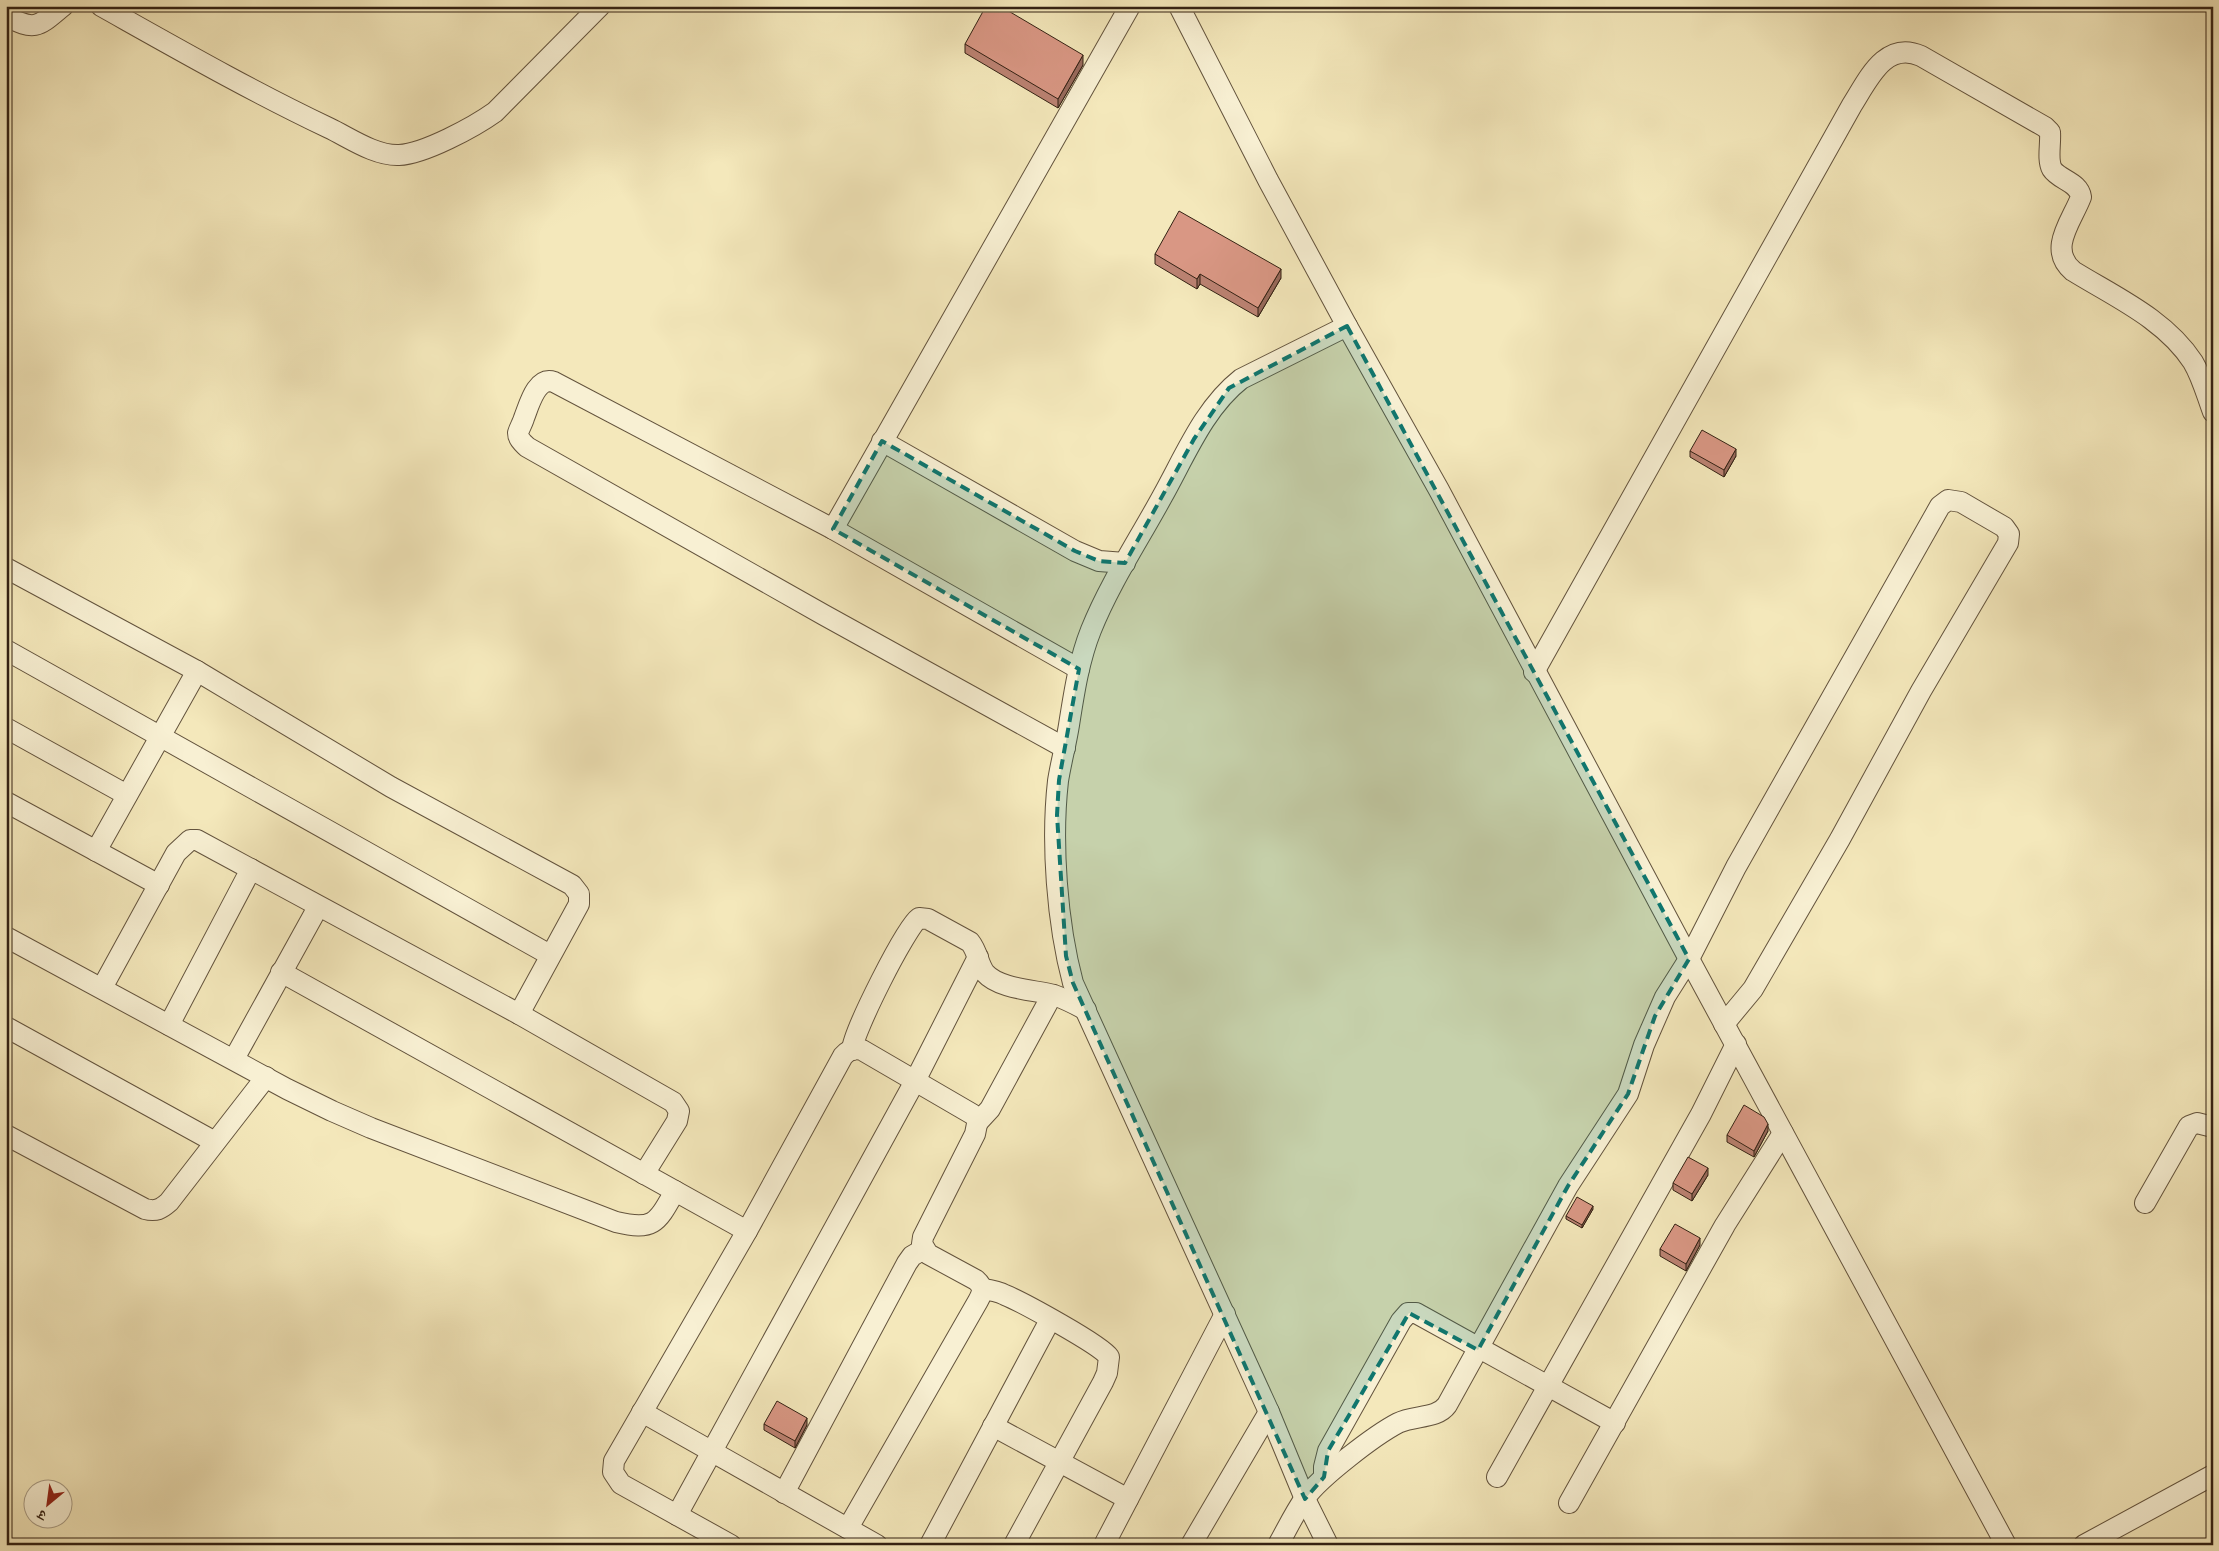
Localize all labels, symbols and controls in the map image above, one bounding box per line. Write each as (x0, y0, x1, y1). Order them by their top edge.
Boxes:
north arrow (22, 1478, 72, 1528)
text: उ (34, 1505, 50, 1525)

